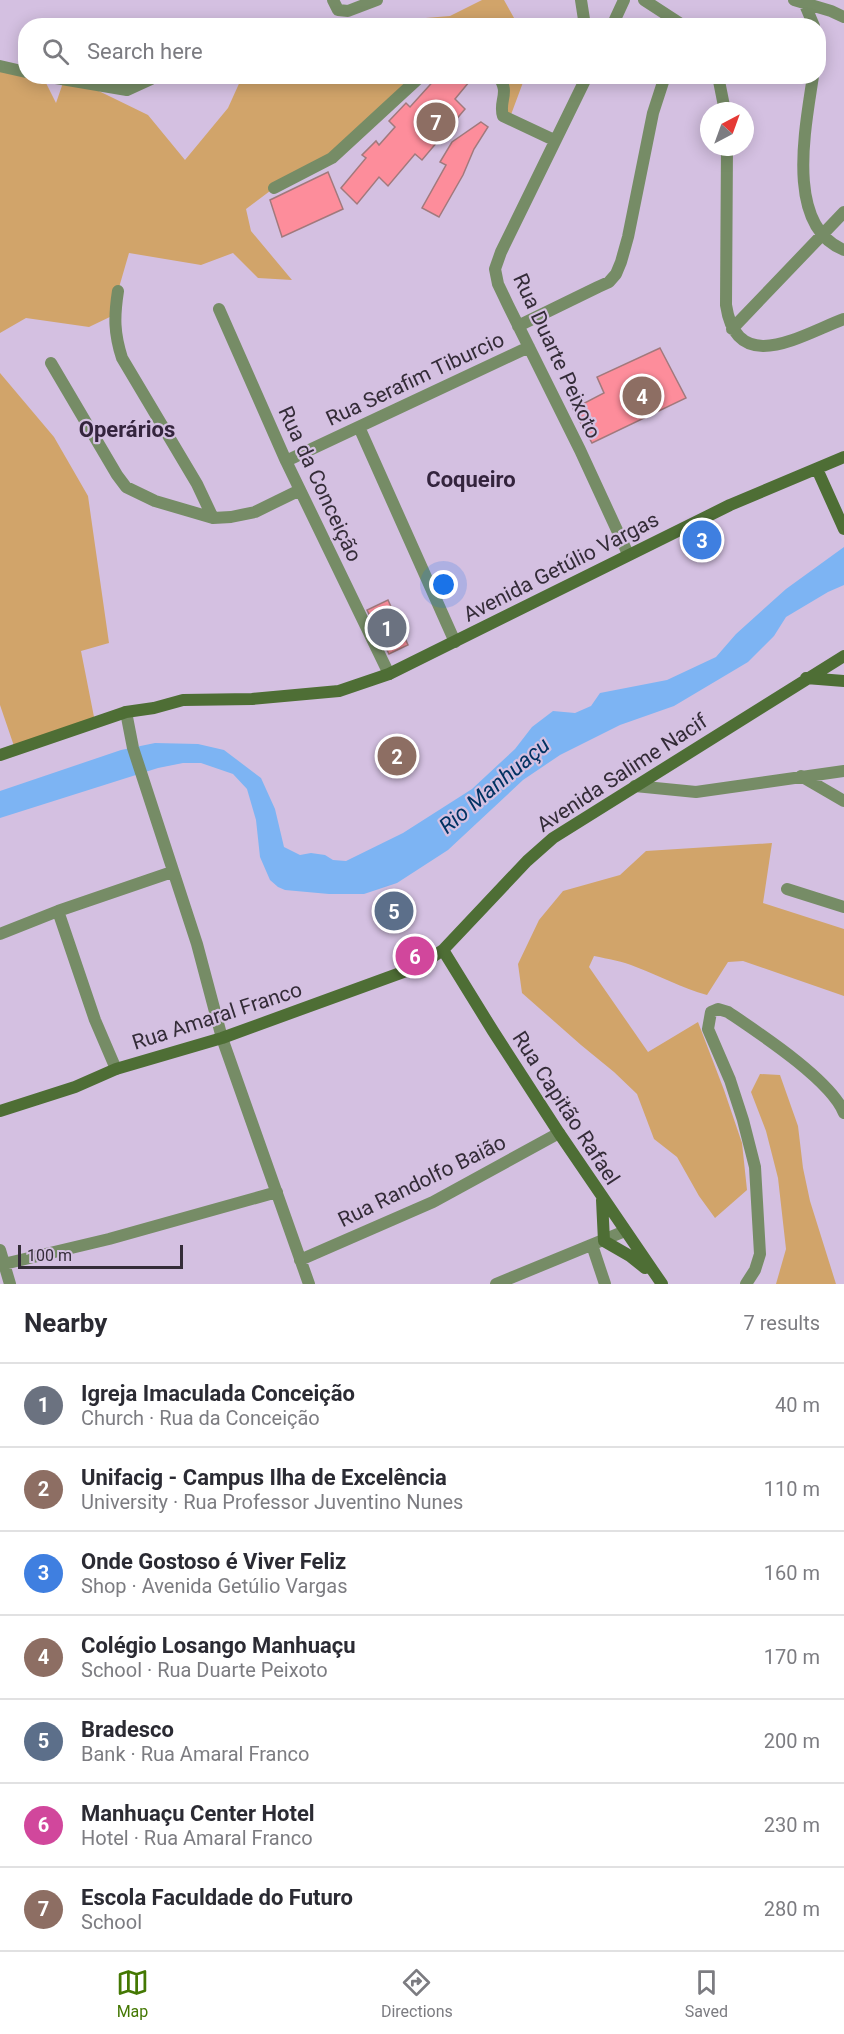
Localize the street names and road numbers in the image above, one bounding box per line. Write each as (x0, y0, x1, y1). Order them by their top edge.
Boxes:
street label: Rua Duarte Peixoto (508, 270, 606, 442)
street label: Rua Serafim Tiburcio (322, 327, 508, 431)
street label: Rua da Conceição (274, 403, 366, 565)
street label: Avenida Getúlio Vargas (459, 507, 663, 627)
street label: Avenida Salime Nacif (532, 709, 712, 837)
street label: Rua Amaral Franco (129, 977, 305, 1055)
street label: Rua Capitão Rafael (507, 1027, 625, 1189)
street label: Rua Randolfo Baião (334, 1130, 510, 1232)

